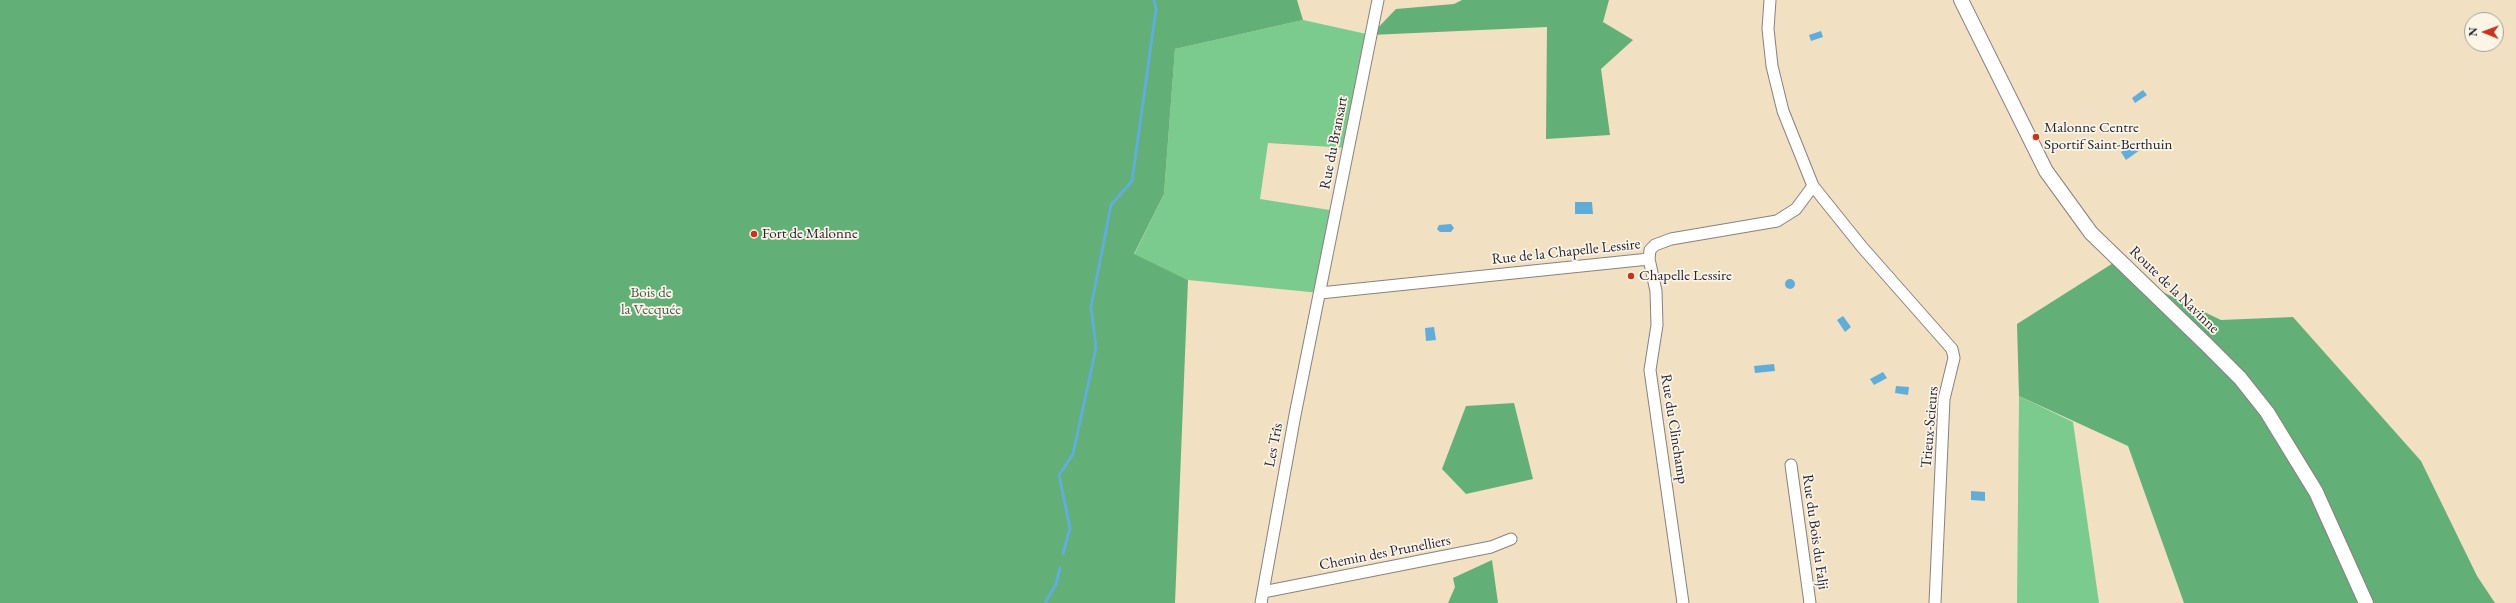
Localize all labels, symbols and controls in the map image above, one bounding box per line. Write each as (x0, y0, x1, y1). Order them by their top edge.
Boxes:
north arrow (2464, 12, 2504, 52)
text: N (2466, 27, 2480, 36)
street label: Rue du Bransart (1316, 95, 1352, 191)
place label: Malonne Centre Sportif Saint-Berthuin (2044, 119, 2172, 154)
marker: Malonne Centre Sportif Saint-Berthuin (2031, 132, 2041, 142)
place label: Fort de Malonne (762, 225, 858, 243)
marker: Fort de Malonne (749, 229, 759, 239)
street label: Rue de la Chapelle Lessire (1491, 235, 1641, 269)
street label: Route de la Navinne (2125, 243, 2223, 337)
place label: Chapelle Lessire (1639, 267, 1732, 285)
marker: Chapelle Lessire (1626, 271, 1636, 281)
park label: Bois de la Vecquée (621, 284, 681, 319)
street label: Rue du Clinchamp (1656, 373, 1692, 485)
street label: Trieux-Scieurs (1917, 385, 1943, 469)
street label: Les Trîs (1261, 421, 1287, 469)
street label: Rue du Bois du Falji (1798, 473, 1832, 591)
street label: Chemin des Prunelliers (1318, 531, 1452, 575)

